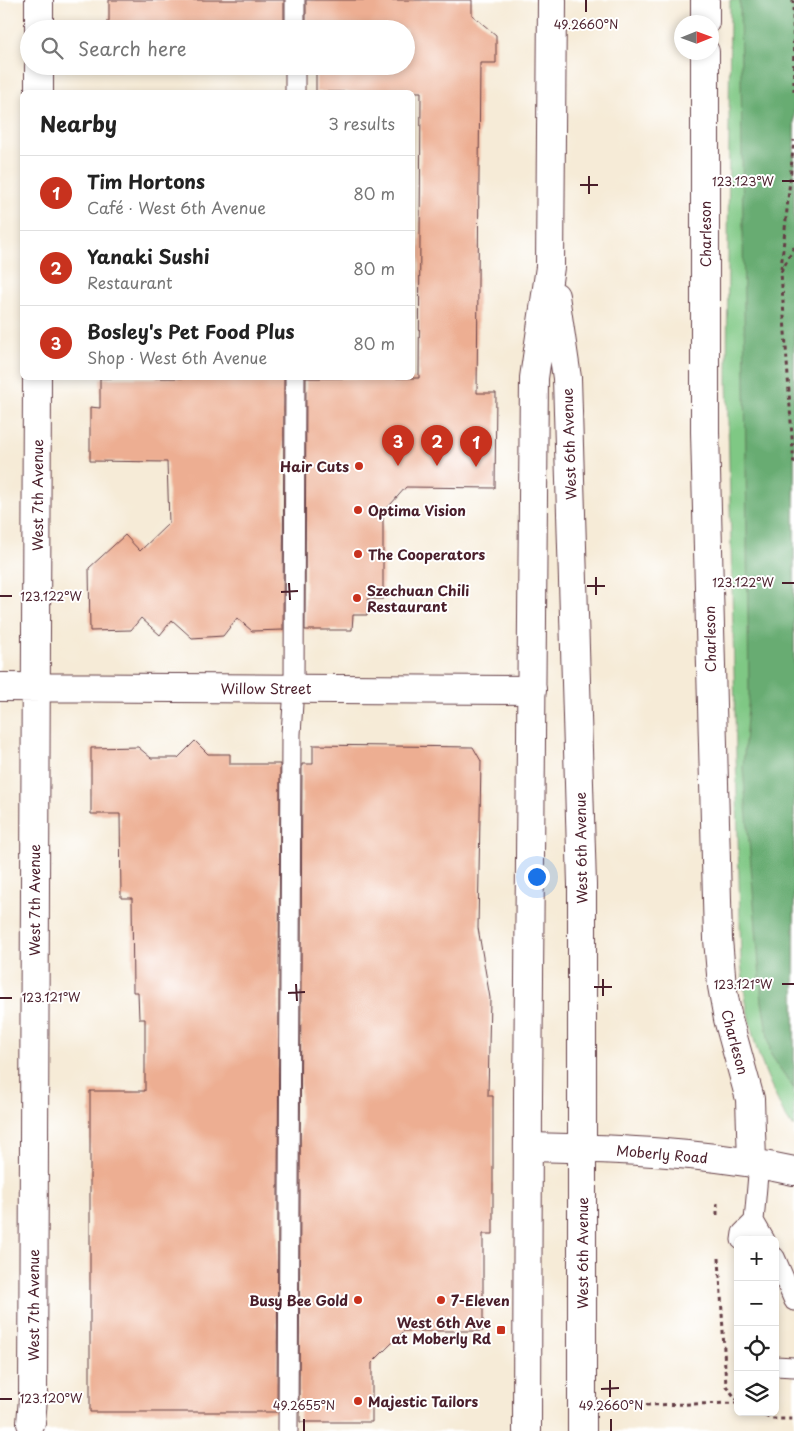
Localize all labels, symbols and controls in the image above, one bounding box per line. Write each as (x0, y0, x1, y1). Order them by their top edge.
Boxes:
text: 49.2660°N (554, 15, 618, 33)
north arrow (674, 15, 719, 60)
search box (20, 20, 415, 75)
icon: search (38, 34, 66, 62)
text: Search here (78, 34, 187, 62)
text: Nearby (40, 107, 117, 139)
text: 3 results (328, 111, 395, 135)
text: Tim Hortons (87, 167, 205, 195)
text: 123.123°W (712, 172, 775, 190)
text: 1 (52, 181, 60, 205)
text: 80 m (353, 181, 395, 205)
text: Café · West 6th Avenue (87, 195, 266, 219)
street label: Charleson (695, 201, 716, 267)
text: Yanaki Sushi (87, 242, 210, 270)
text: 2 (50, 256, 62, 280)
text: 80 m (353, 256, 395, 280)
text: Restaurant (87, 270, 173, 294)
text: Bosley's Pet Food Plus (87, 317, 295, 345)
text: 3 (51, 331, 61, 355)
text: 80 m (353, 331, 395, 355)
text: Shop · West 6th Avenue (87, 345, 267, 369)
street label: West 6th Avenue (557, 387, 581, 500)
pin: 3 (382, 425, 414, 466)
pin: 2 (421, 425, 453, 466)
pin: 1 (460, 426, 492, 467)
street label: West 7th Avenue (27, 439, 48, 551)
place label: Hair Cuts (280, 456, 349, 477)
marker: Hair Cuts (353, 460, 365, 472)
place label: Optima Vision (368, 500, 466, 521)
marker: Optima Vision (352, 504, 364, 516)
place label: The Cooperators (368, 544, 485, 565)
marker: The Cooperators (352, 548, 364, 560)
text: 123.122°W (712, 573, 774, 591)
place label: Szechuan Chili Restaurant (367, 580, 469, 617)
text: 123.122°W (20, 587, 82, 605)
marker: Szechuan Chili Restaurant (351, 592, 363, 604)
street label: Charleson (699, 606, 721, 672)
street label: Willow Street (221, 678, 312, 699)
street label: West 6th Avenue (570, 791, 592, 904)
street label: West 7th Avenue (24, 844, 45, 956)
your location (524, 864, 550, 890)
text: 123.121°W (714, 975, 773, 993)
text: 123.121°W (22, 988, 81, 1006)
street label: Charleson (716, 1007, 754, 1077)
street label: Moberly Road (615, 1140, 709, 1168)
street label: West 6th Avenue (572, 1197, 593, 1309)
map controls (734, 1236, 779, 1416)
button: + (734, 1236, 779, 1281)
street label: West 7th Avenue (23, 1249, 44, 1361)
button: − (734, 1281, 779, 1326)
place label: Busy Bee Gold (249, 1290, 348, 1311)
place label: 7-Eleven (451, 1290, 510, 1311)
marker: Busy Bee Gold (352, 1294, 364, 1306)
marker: 7-Eleven (435, 1294, 447, 1306)
place label: West 6th Ave at Moberly Rd (392, 1312, 492, 1349)
marker: West 6th Ave at Moberly Rd (495, 1324, 507, 1336)
button: locate (734, 1326, 779, 1371)
button: layers (734, 1371, 779, 1416)
text: 123.120°W (20, 1389, 83, 1407)
place label: Majestic Tailors (368, 1391, 478, 1412)
marker: Majestic Tailors (352, 1395, 364, 1407)
text: 49.2655°N (273, 1396, 335, 1414)
text: 49.2660°N (579, 1396, 643, 1414)

